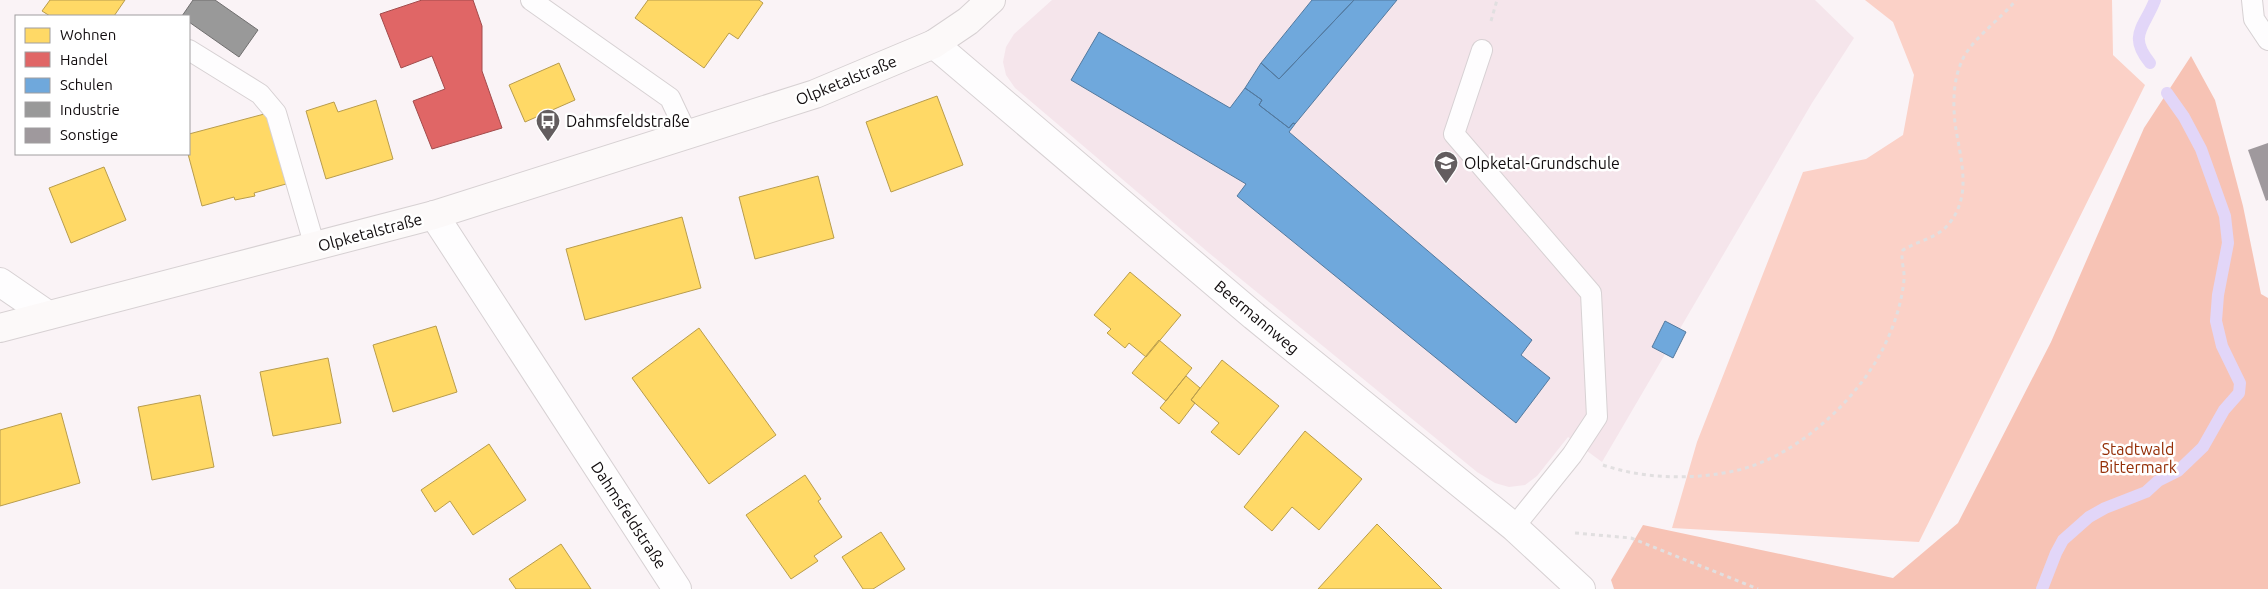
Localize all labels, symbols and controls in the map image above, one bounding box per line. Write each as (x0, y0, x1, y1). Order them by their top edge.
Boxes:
legend (15, 15, 190, 155)
text: Wohnen (60, 26, 116, 43)
text: Handel (60, 51, 108, 68)
street label: Olpketalstraße (793, 52, 899, 108)
text: Schulen (60, 76, 113, 93)
text: Industrie (60, 101, 120, 118)
bus stop icon: Dahmsfeldstraße (535, 108, 561, 142)
place label: Dahmsfeldstraße (566, 112, 690, 130)
text: Sonstige (60, 126, 118, 143)
school or university icon: Olpketal-Grundschule (1433, 150, 1459, 184)
place label: Olpketal-Grundschule (1464, 154, 1620, 172)
street label: Olpketalstraße (316, 209, 424, 255)
street label: Beermannweg (1211, 276, 1303, 358)
park label: Stadtwald Bittermark (2099, 440, 2177, 476)
street label: Dahmsfeldstraße (588, 458, 670, 572)

